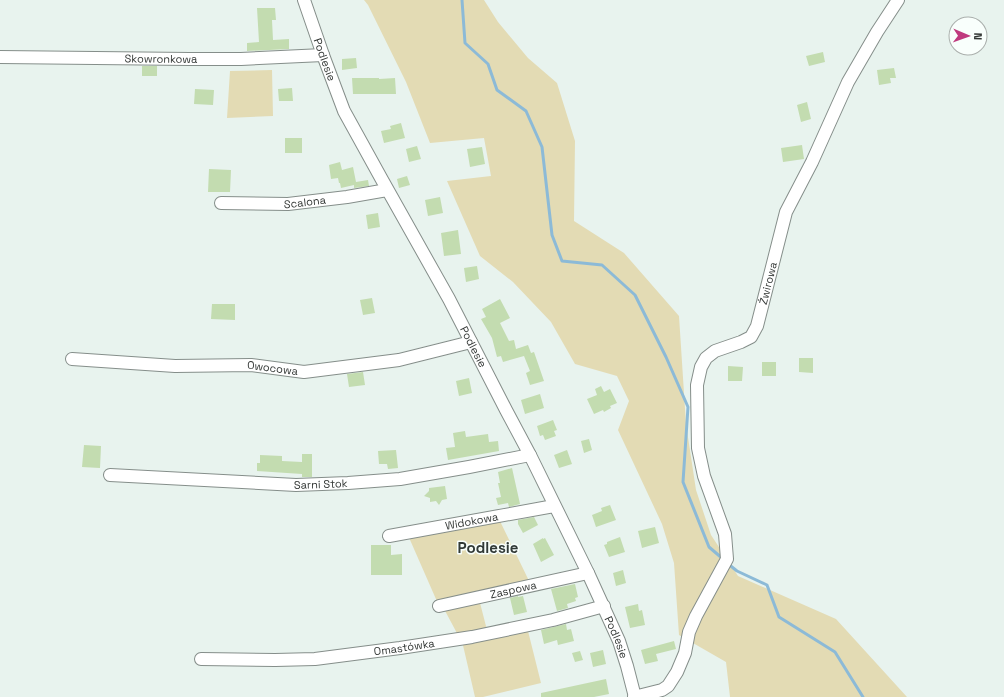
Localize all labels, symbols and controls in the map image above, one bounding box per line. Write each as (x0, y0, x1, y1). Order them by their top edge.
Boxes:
north arrow (948, 16, 988, 56)
text: N (971, 32, 985, 40)
street label: Podlesie (311, 36, 339, 83)
street label: Skowronkowa (125, 51, 198, 66)
street label: Scalona (284, 192, 327, 211)
street label: Żwirowa (756, 260, 780, 306)
street label: Podlesie (457, 324, 490, 370)
street label: Owocowa (247, 358, 300, 378)
street label: Sarni Stok (294, 476, 348, 492)
street label: Widokowa (444, 509, 500, 533)
district label: Podlesie (458, 538, 519, 557)
street label: Zaspowa (489, 577, 538, 602)
street label: Podlesie (602, 614, 631, 660)
street label: Omastówka (373, 636, 436, 658)

